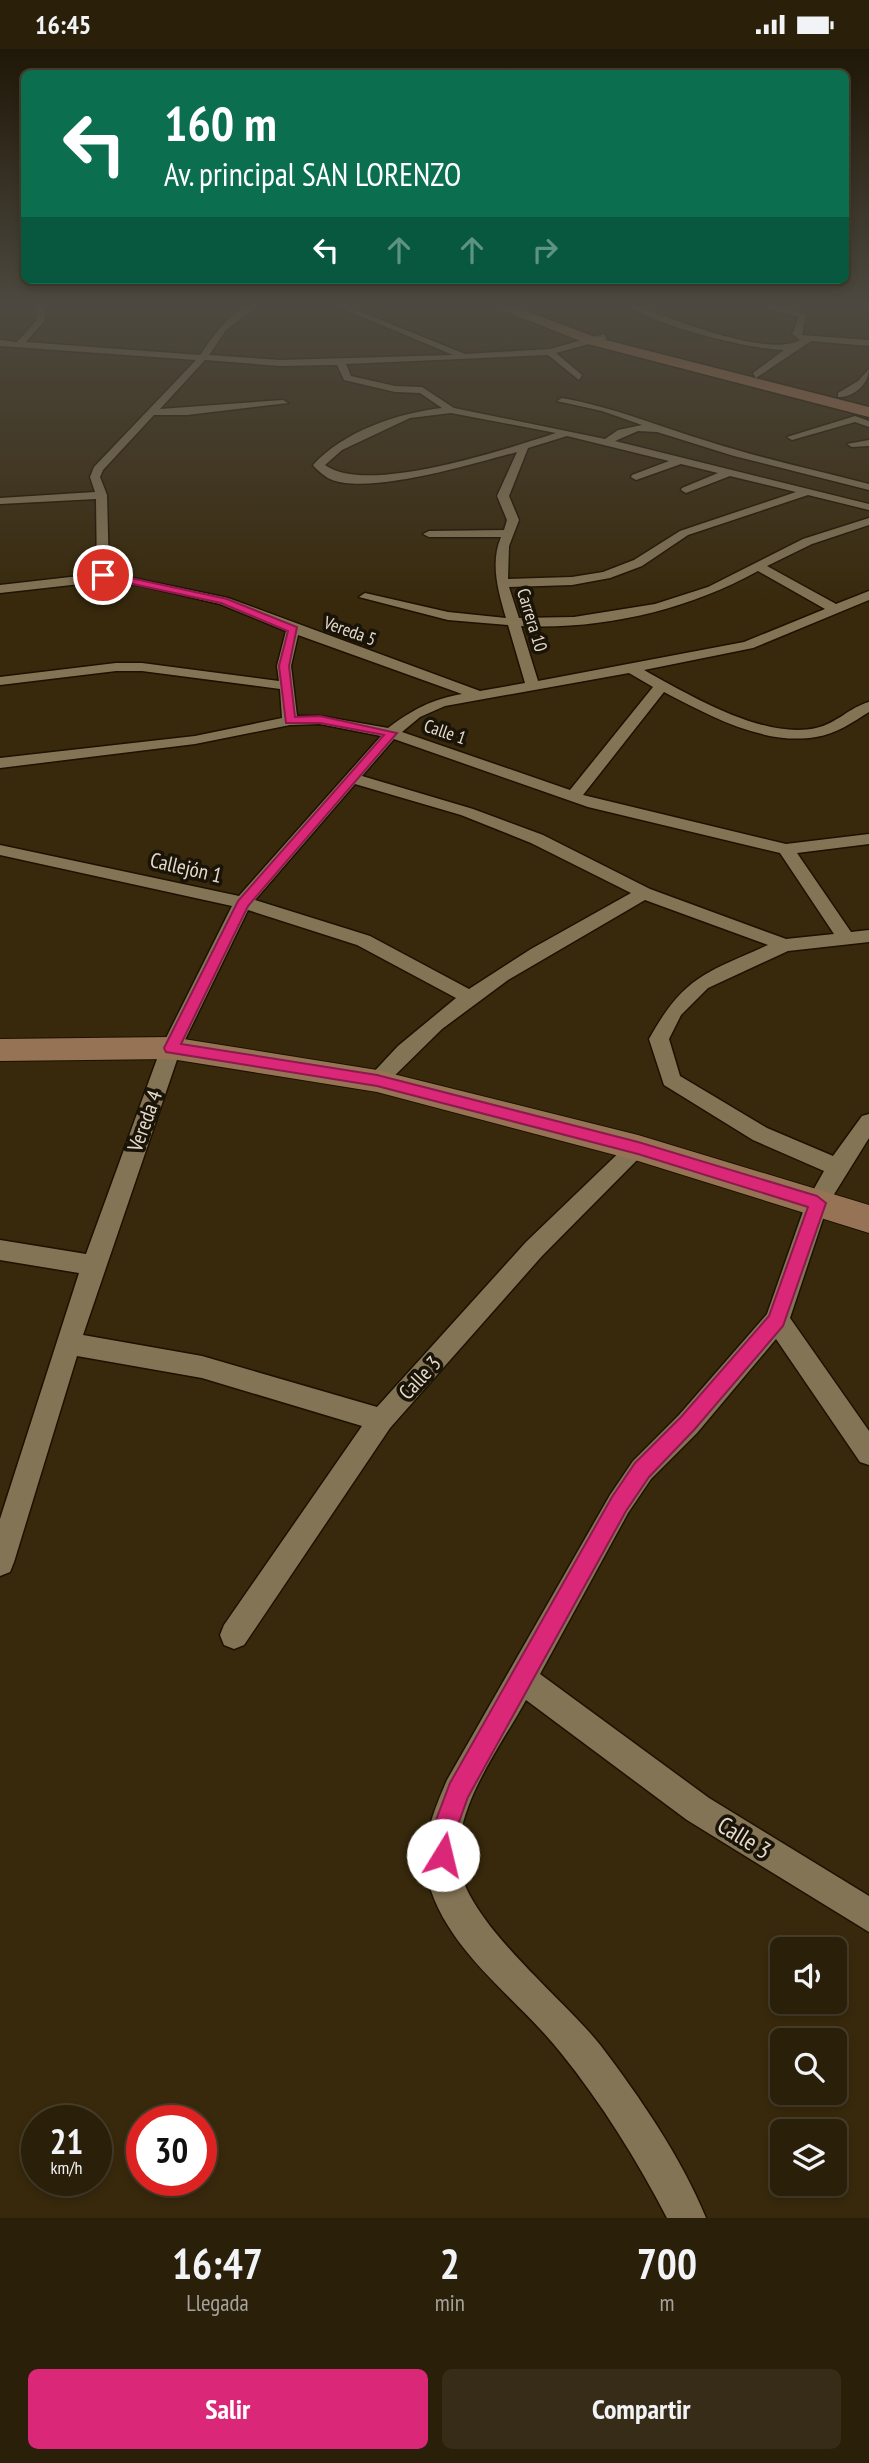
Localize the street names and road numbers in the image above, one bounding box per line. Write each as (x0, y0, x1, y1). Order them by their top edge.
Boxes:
street label: Carrera 10 (512, 586, 553, 654)
street label: Vereda 5 (320, 610, 380, 651)
street label: Calle 1 (421, 714, 469, 749)
street label: Callejón 1 (148, 846, 225, 889)
street label: Vereda 4 (121, 1086, 168, 1156)
street label: Calle 3 (393, 1350, 447, 1405)
street label: Calle 3 (712, 1809, 777, 1866)

